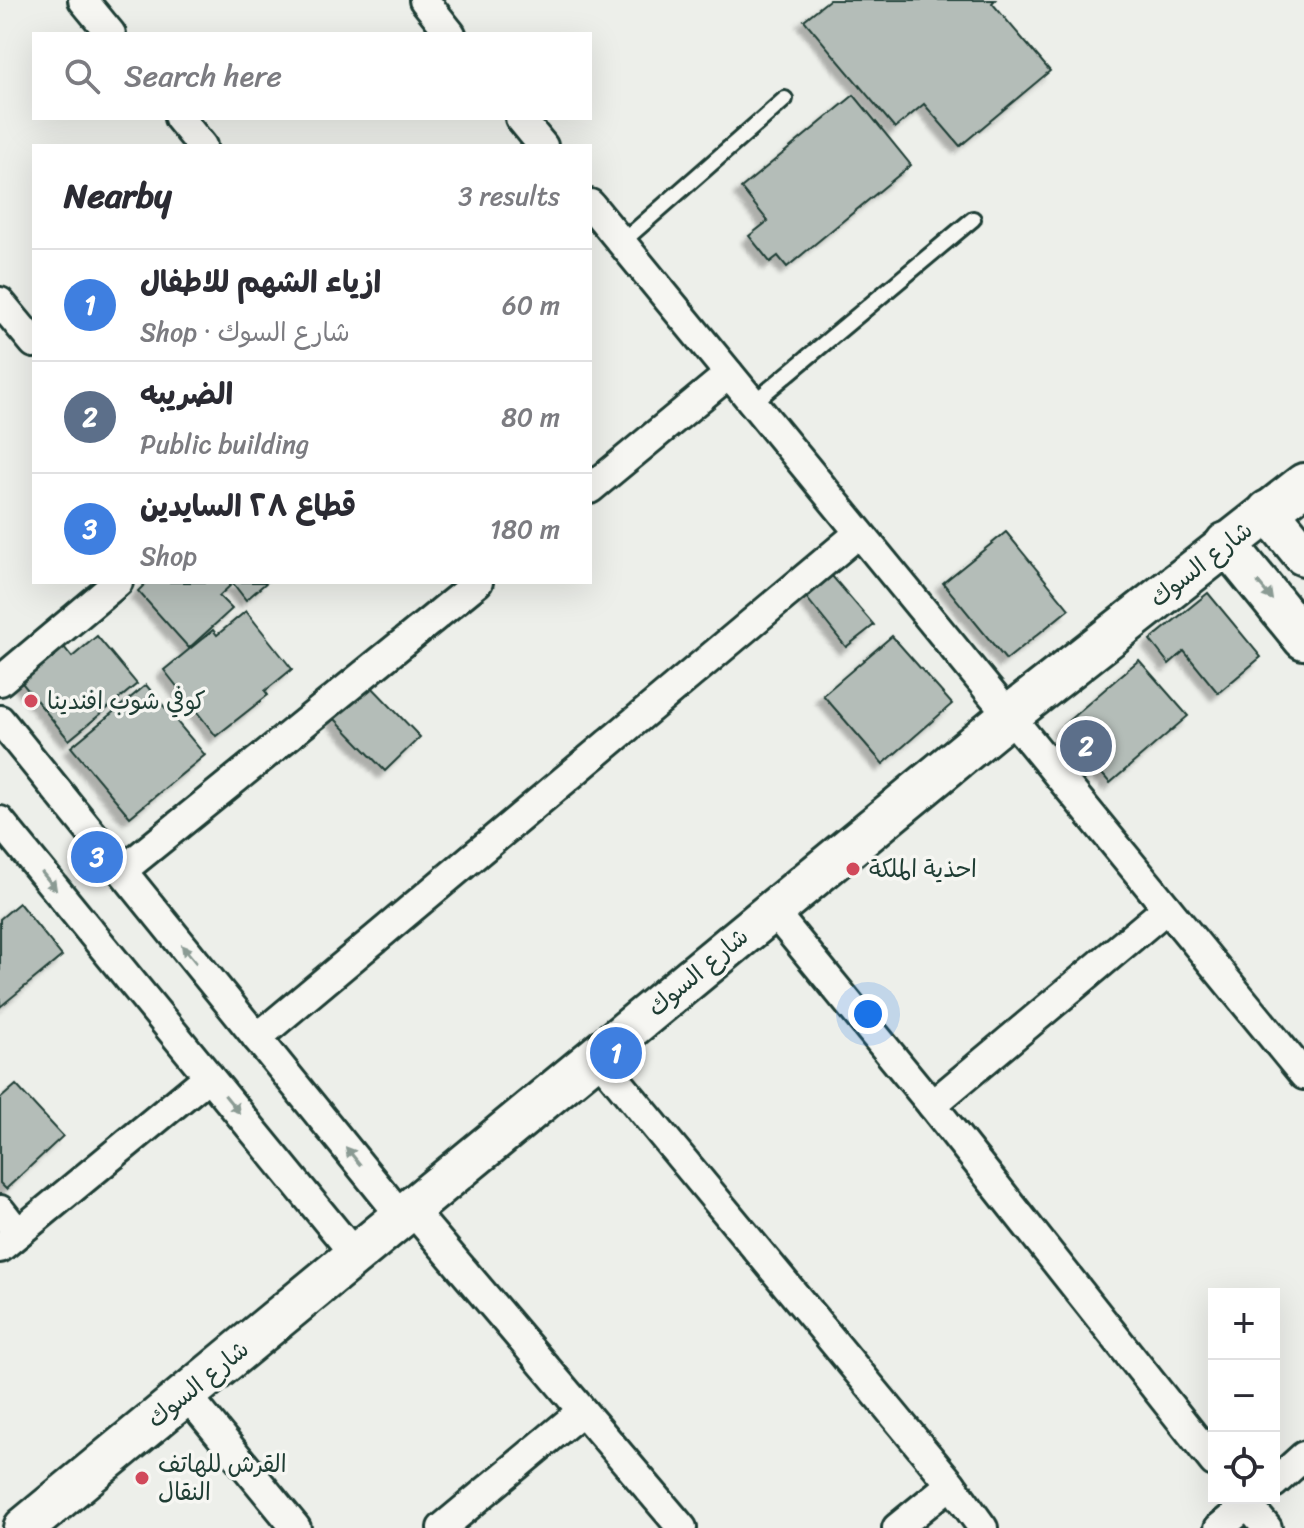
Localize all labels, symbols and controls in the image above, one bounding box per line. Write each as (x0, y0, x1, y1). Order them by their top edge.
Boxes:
search box (32, 32, 592, 120)
text: Search here (124, 49, 282, 103)
icon: search (60, 54, 104, 98)
text: Nearby (64, 166, 172, 226)
text: 3 results (458, 173, 560, 219)
text: ازياء الشهم للاطفال (140, 255, 381, 309)
text: 1 (84, 282, 96, 328)
text: 60 m (502, 282, 560, 328)
text: Shop · شارع السوك (140, 309, 350, 355)
text: الضريبه (140, 367, 233, 421)
text: 2 (82, 394, 98, 440)
text: 80 m (501, 394, 560, 440)
text: Public building (140, 421, 309, 467)
text: قطاع ٢٨ السايدين (140, 479, 356, 533)
text: 3 (83, 506, 97, 552)
text: 180 m (490, 506, 560, 552)
street label: شارع السوك (1140, 510, 1262, 618)
text: Shop (140, 533, 197, 579)
one-way arrow (1256, 581, 1273, 601)
place label: كوفي شوب افندينا (47, 680, 206, 722)
marker: كوفي شوب افندينا (22, 692, 40, 710)
pin: 2 (1060, 716, 1112, 776)
pin: 3 (71, 827, 123, 887)
place label: احذية الملكة (869, 848, 977, 890)
marker: احذية الملكة (844, 860, 862, 878)
one-way arrow (41, 871, 57, 891)
street label: شارع السوك (638, 917, 758, 1027)
one-way arrow (181, 944, 198, 964)
your location (848, 994, 888, 1034)
pin: 1 (590, 1023, 642, 1083)
one-way arrow (223, 1094, 240, 1114)
one-way arrow (345, 1146, 361, 1166)
map controls (1208, 1288, 1280, 1504)
button: + (1208, 1288, 1280, 1360)
street label: شارع السوك (137, 1329, 259, 1439)
button: − (1208, 1360, 1280, 1432)
button: locate (1208, 1432, 1280, 1504)
place label: القرش للهاتف النقال (158, 1443, 287, 1513)
marker: القرش للهاتف النقال (133, 1469, 151, 1487)

